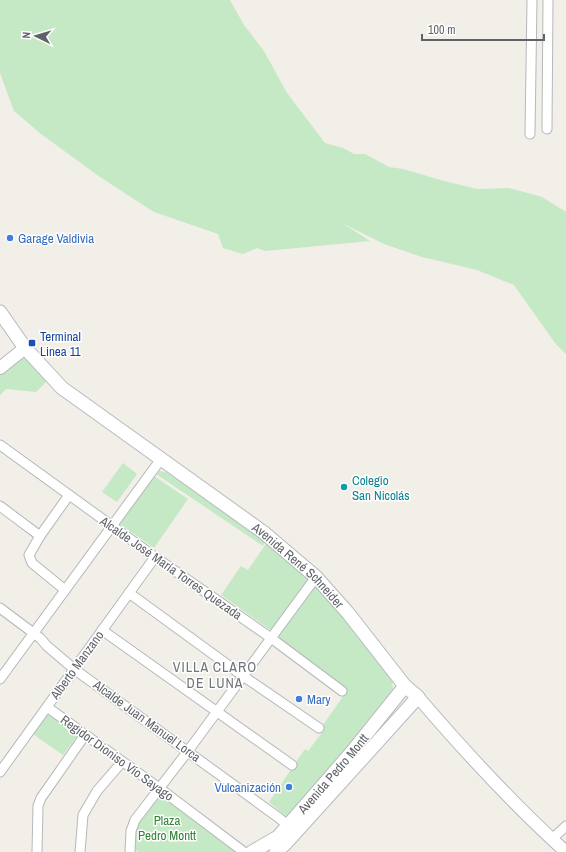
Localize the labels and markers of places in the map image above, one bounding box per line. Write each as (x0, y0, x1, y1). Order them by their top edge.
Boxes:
place label: Garage Valdivia (18, 230, 94, 247)
marker: Garage Valdivia (5, 233, 15, 243)
place label: Terminal Linea 11 (40, 328, 81, 360)
marker: Terminal Linea 11 (27, 338, 37, 348)
place label: Colegio San Nicolás (352, 472, 409, 504)
marker: Colegio San Nicolás (339, 482, 349, 492)
place label: Mary (307, 691, 331, 708)
marker: Mary (294, 694, 304, 704)
place label: Vulcanización (214, 779, 281, 796)
marker: Vulcanización (284, 782, 294, 792)

